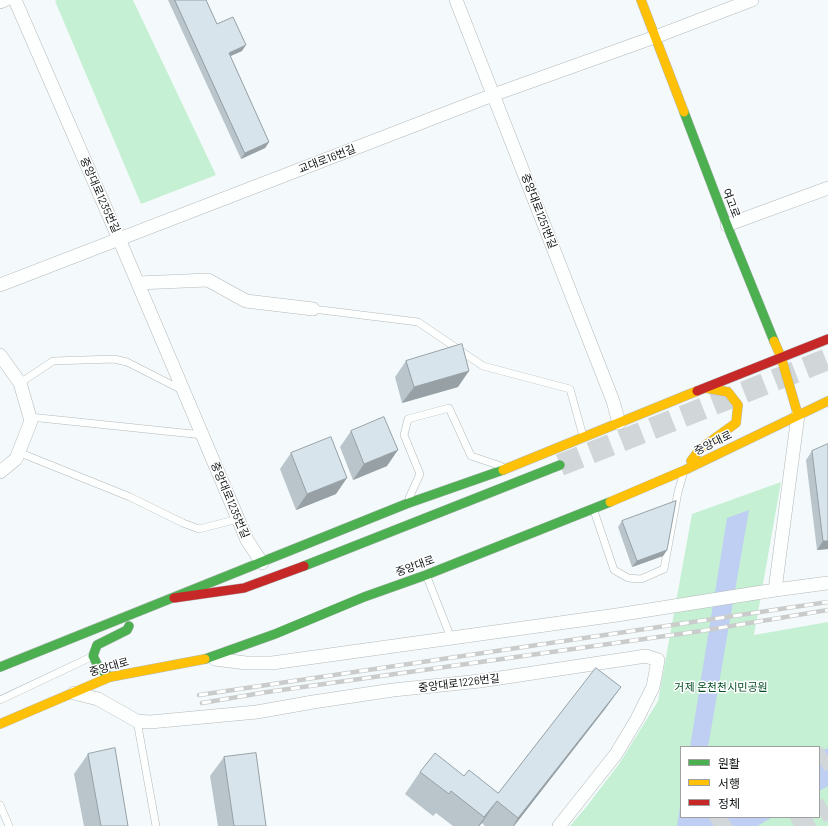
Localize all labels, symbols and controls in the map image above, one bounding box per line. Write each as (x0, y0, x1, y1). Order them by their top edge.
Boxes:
street label: 교대로16번길 (297, 142, 357, 176)
street label: 중앙대로1235번길 (77, 155, 123, 235)
street label: 중앙대로1251번길 (519, 171, 559, 251)
street label: 여고로 (719, 186, 743, 220)
street label: 중앙대로 (692, 428, 734, 458)
street label: 중앙대로1235번길 (208, 460, 252, 540)
street label: 중앙대로 (394, 553, 436, 579)
street label: 중앙대로 (88, 655, 130, 679)
street label: 중앙대로1226번길 (417, 671, 501, 695)
park label: 거제 온천천시민공원 (674, 680, 768, 694)
legend (680, 746, 820, 818)
text: 원활 (718, 756, 740, 770)
text: 서행 (718, 776, 740, 790)
text: 정체 (718, 796, 740, 810)

